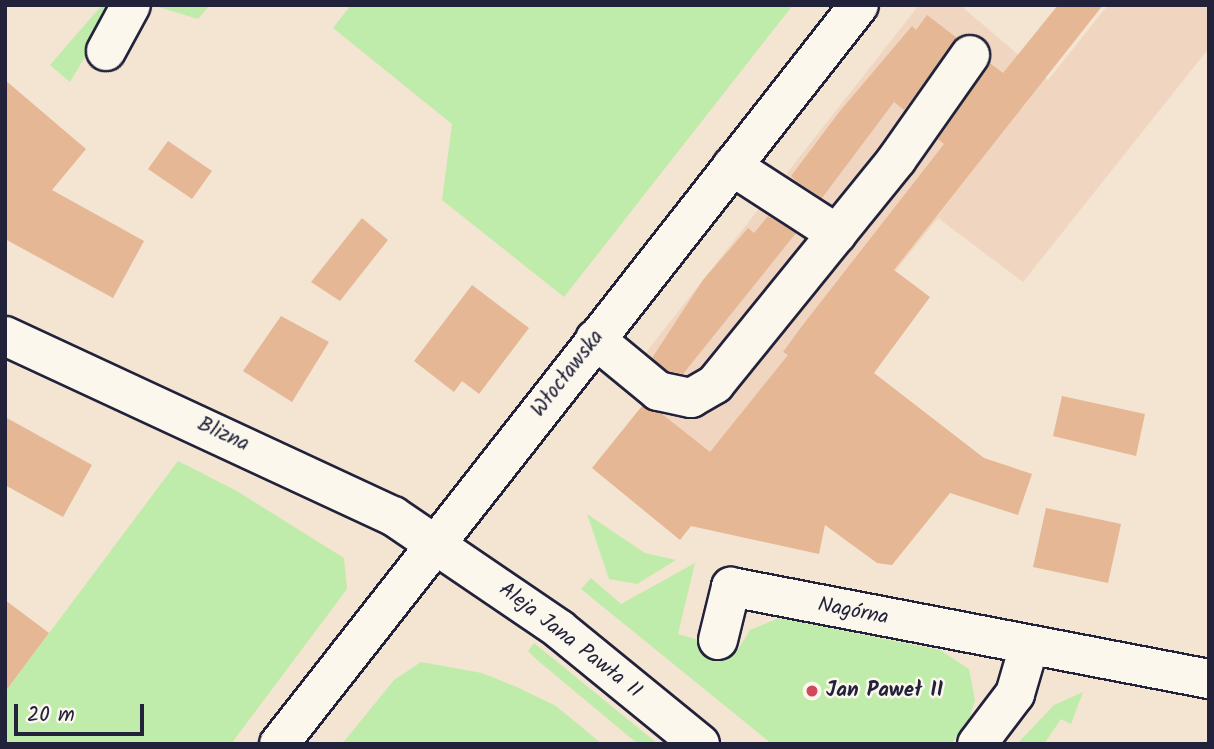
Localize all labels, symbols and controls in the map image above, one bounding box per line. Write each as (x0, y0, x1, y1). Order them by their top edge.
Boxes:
street label: Włocławska (526, 326, 610, 422)
street label: Blizna (193, 412, 253, 458)
street label: Aleja Jana Pawła II (494, 577, 646, 705)
street label: Nagórna (815, 593, 891, 631)
place label: Jan Paweł II (826, 678, 943, 704)
marker: Jan Paweł II (804, 683, 820, 699)
scale bar (18, 690, 147, 734)
text: 20 m (27, 699, 75, 732)

